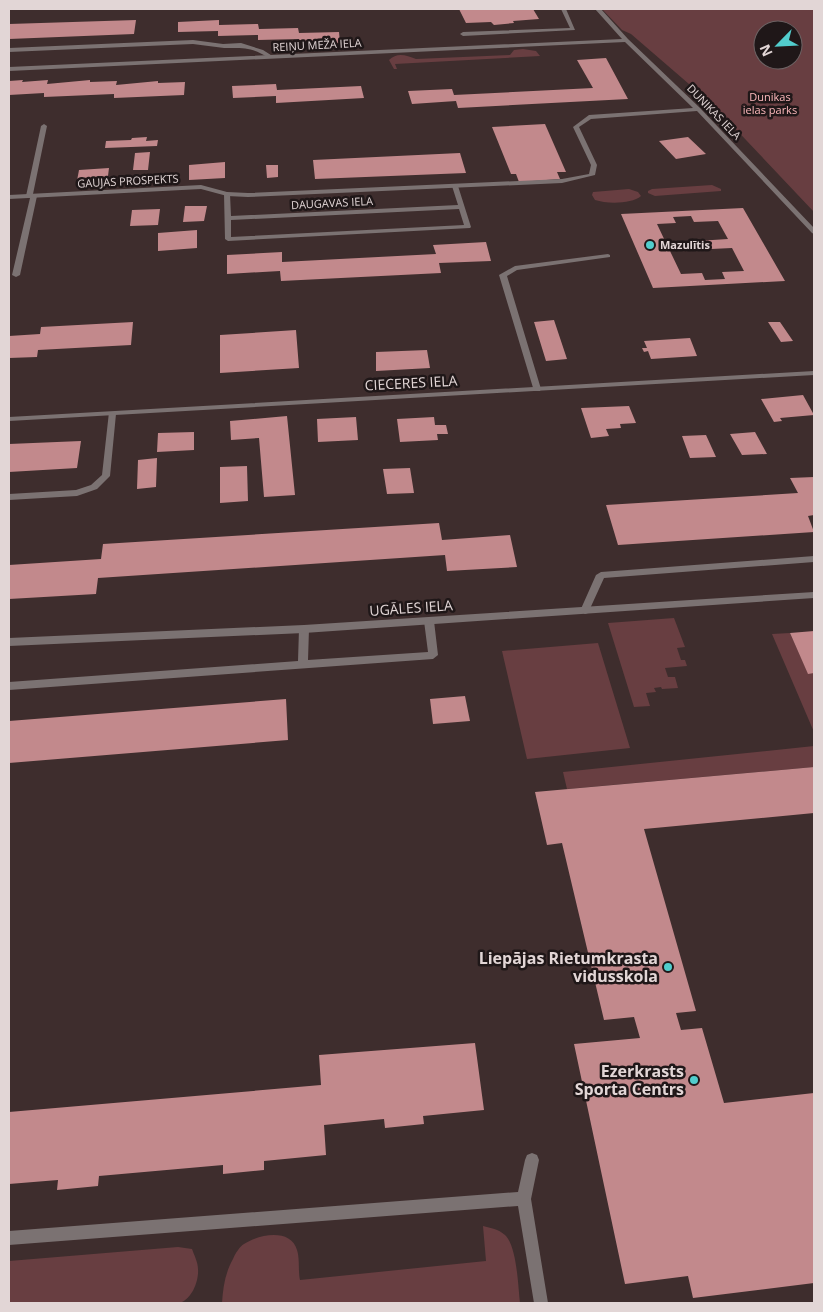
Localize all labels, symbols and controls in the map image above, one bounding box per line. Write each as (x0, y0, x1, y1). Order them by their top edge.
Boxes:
north arrow (753, 20, 803, 70)
street label: REIŅU MEŽA IELA (272, 35, 362, 54)
text: N (755, 41, 777, 60)
street label: DUNIKAS IELA (684, 81, 745, 143)
park label: Dunikas ielas parks (743, 89, 797, 117)
street label: GAUJAS PROSPEKTS (77, 170, 179, 191)
street label: DAUGAVAS IELA (291, 193, 373, 212)
place label: Mazulītis (660, 237, 710, 252)
marker: Mazulītis (644, 239, 656, 251)
street label: CIECERES IELA (364, 371, 458, 394)
street label: UGĀLES IELA (369, 595, 453, 620)
place label: Liepājas Rietumkrasta vidusskola (479, 947, 658, 987)
marker: Liepājas Rietumkrasta vidusskola (662, 961, 674, 973)
place label: Ezerkrasts Sporta Centrs (575, 1060, 684, 1100)
marker: Ezerkrasts Sporta Centrs (688, 1074, 700, 1086)

